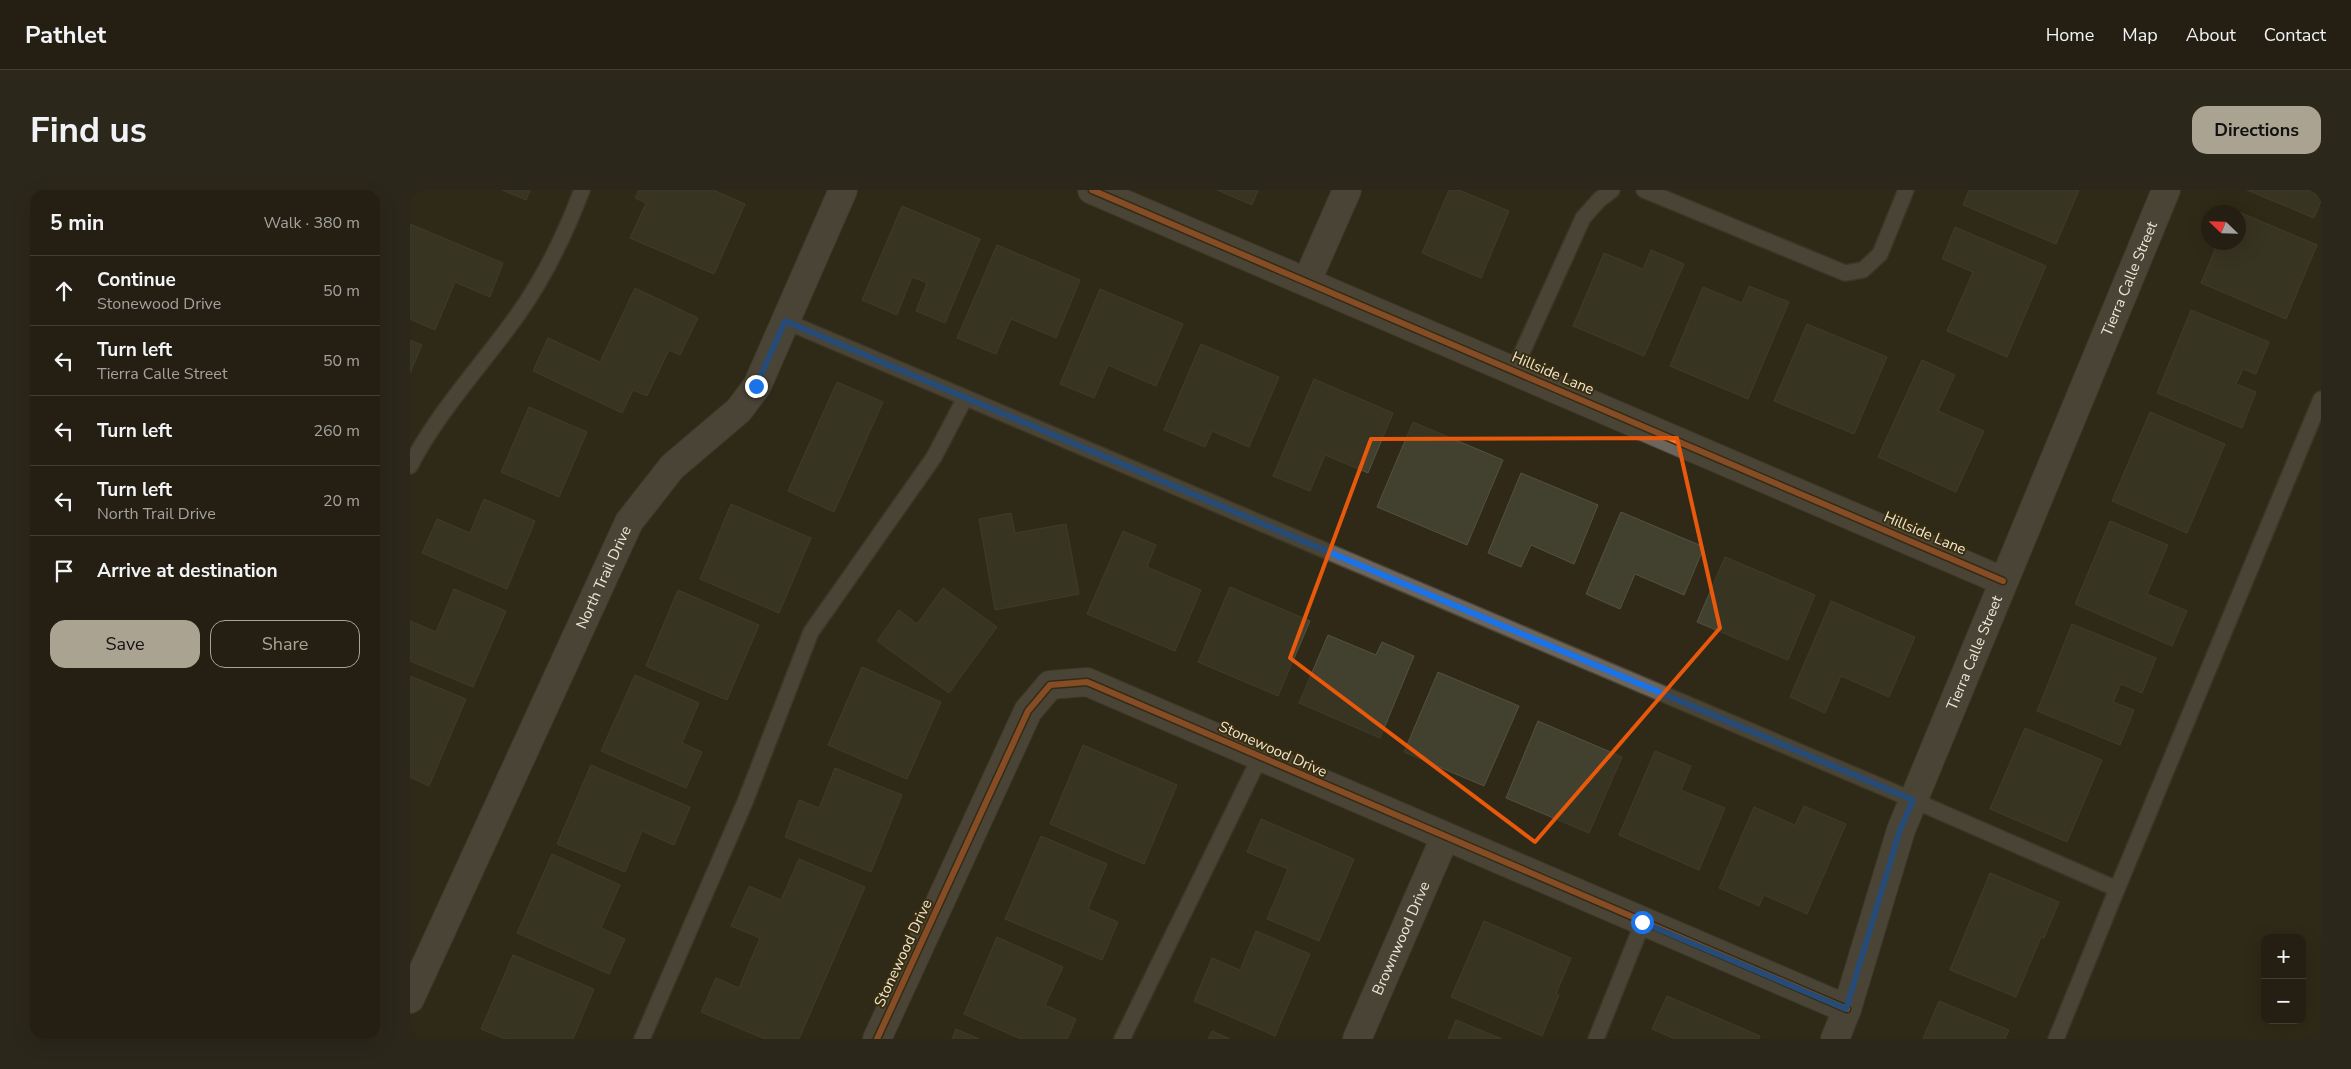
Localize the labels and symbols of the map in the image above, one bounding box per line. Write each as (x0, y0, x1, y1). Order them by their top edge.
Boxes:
north arrow (2201, 205, 2246, 250)
street label: Tierra Calle Street (2097, 218, 2162, 339)
street label: Hillside Lane (1509, 347, 1597, 399)
route end (745, 375, 768, 398)
street label: Hillside Lane (1881, 507, 1969, 559)
street label: North Trail Drive (571, 522, 636, 632)
street label: Tierra Calle Street (1942, 592, 2007, 713)
street label: Stonewood Drive (1216, 716, 1330, 782)
street label: Brownwood Drive (1367, 878, 1435, 998)
street label: Stonewood Drive (869, 896, 937, 1010)
route start (1631, 911, 1654, 934)

